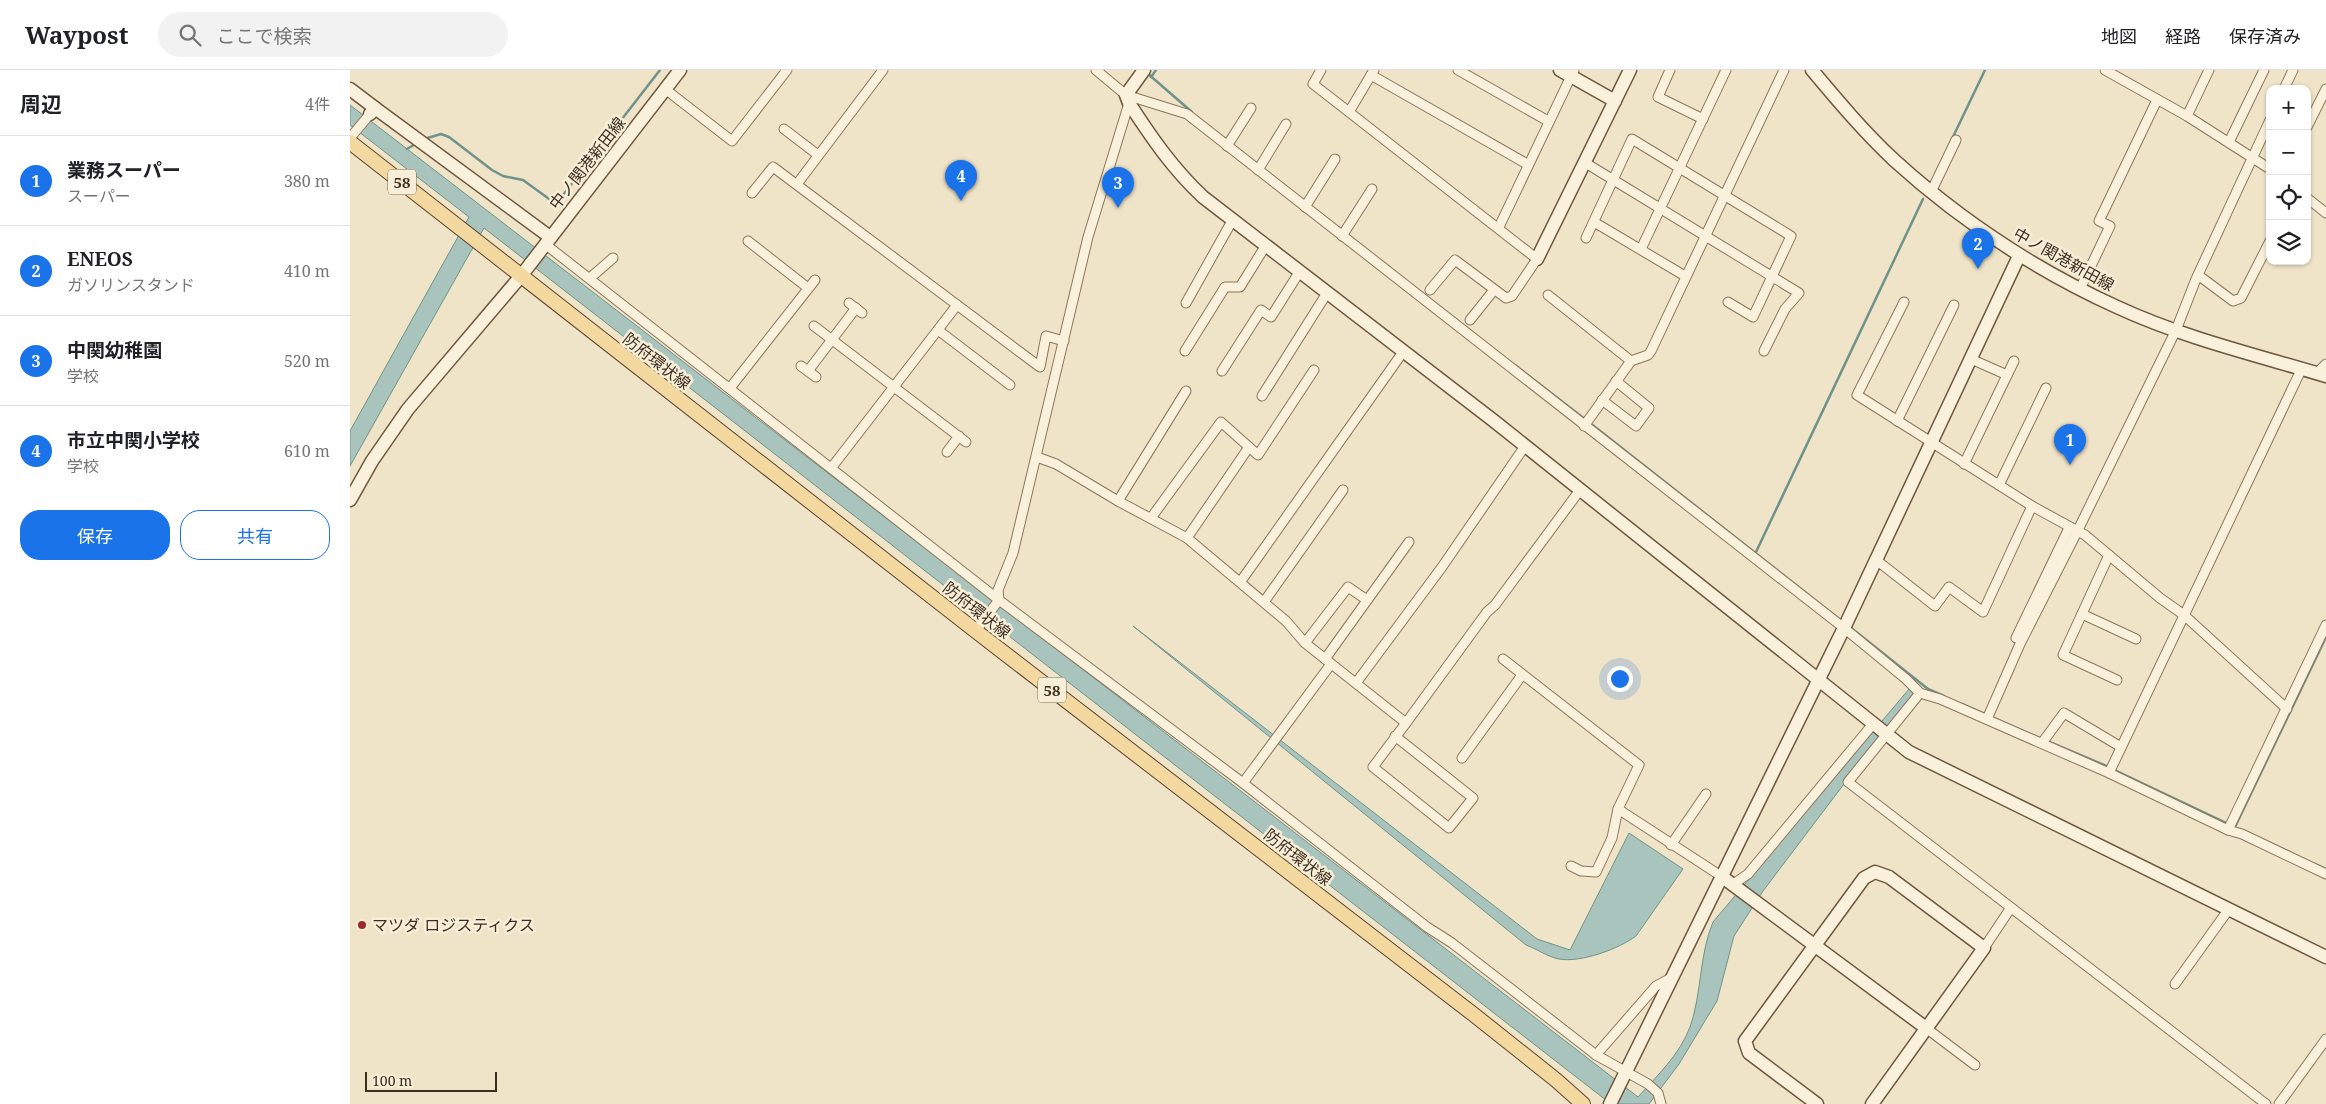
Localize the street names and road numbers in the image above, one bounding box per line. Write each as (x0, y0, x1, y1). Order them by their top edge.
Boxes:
street label: 中ノ関港新田線 (544, 112, 630, 214)
road number: 58 (388, 170, 416, 194)
street label: 中ノ関港新田線 (2010, 222, 2118, 296)
street label: 防府環状線 (619, 328, 695, 394)
street label: 防府環状線 (939, 577, 1015, 643)
road number: 58 (1038, 678, 1066, 702)
street label: 防府環状線 (1260, 824, 1336, 890)

